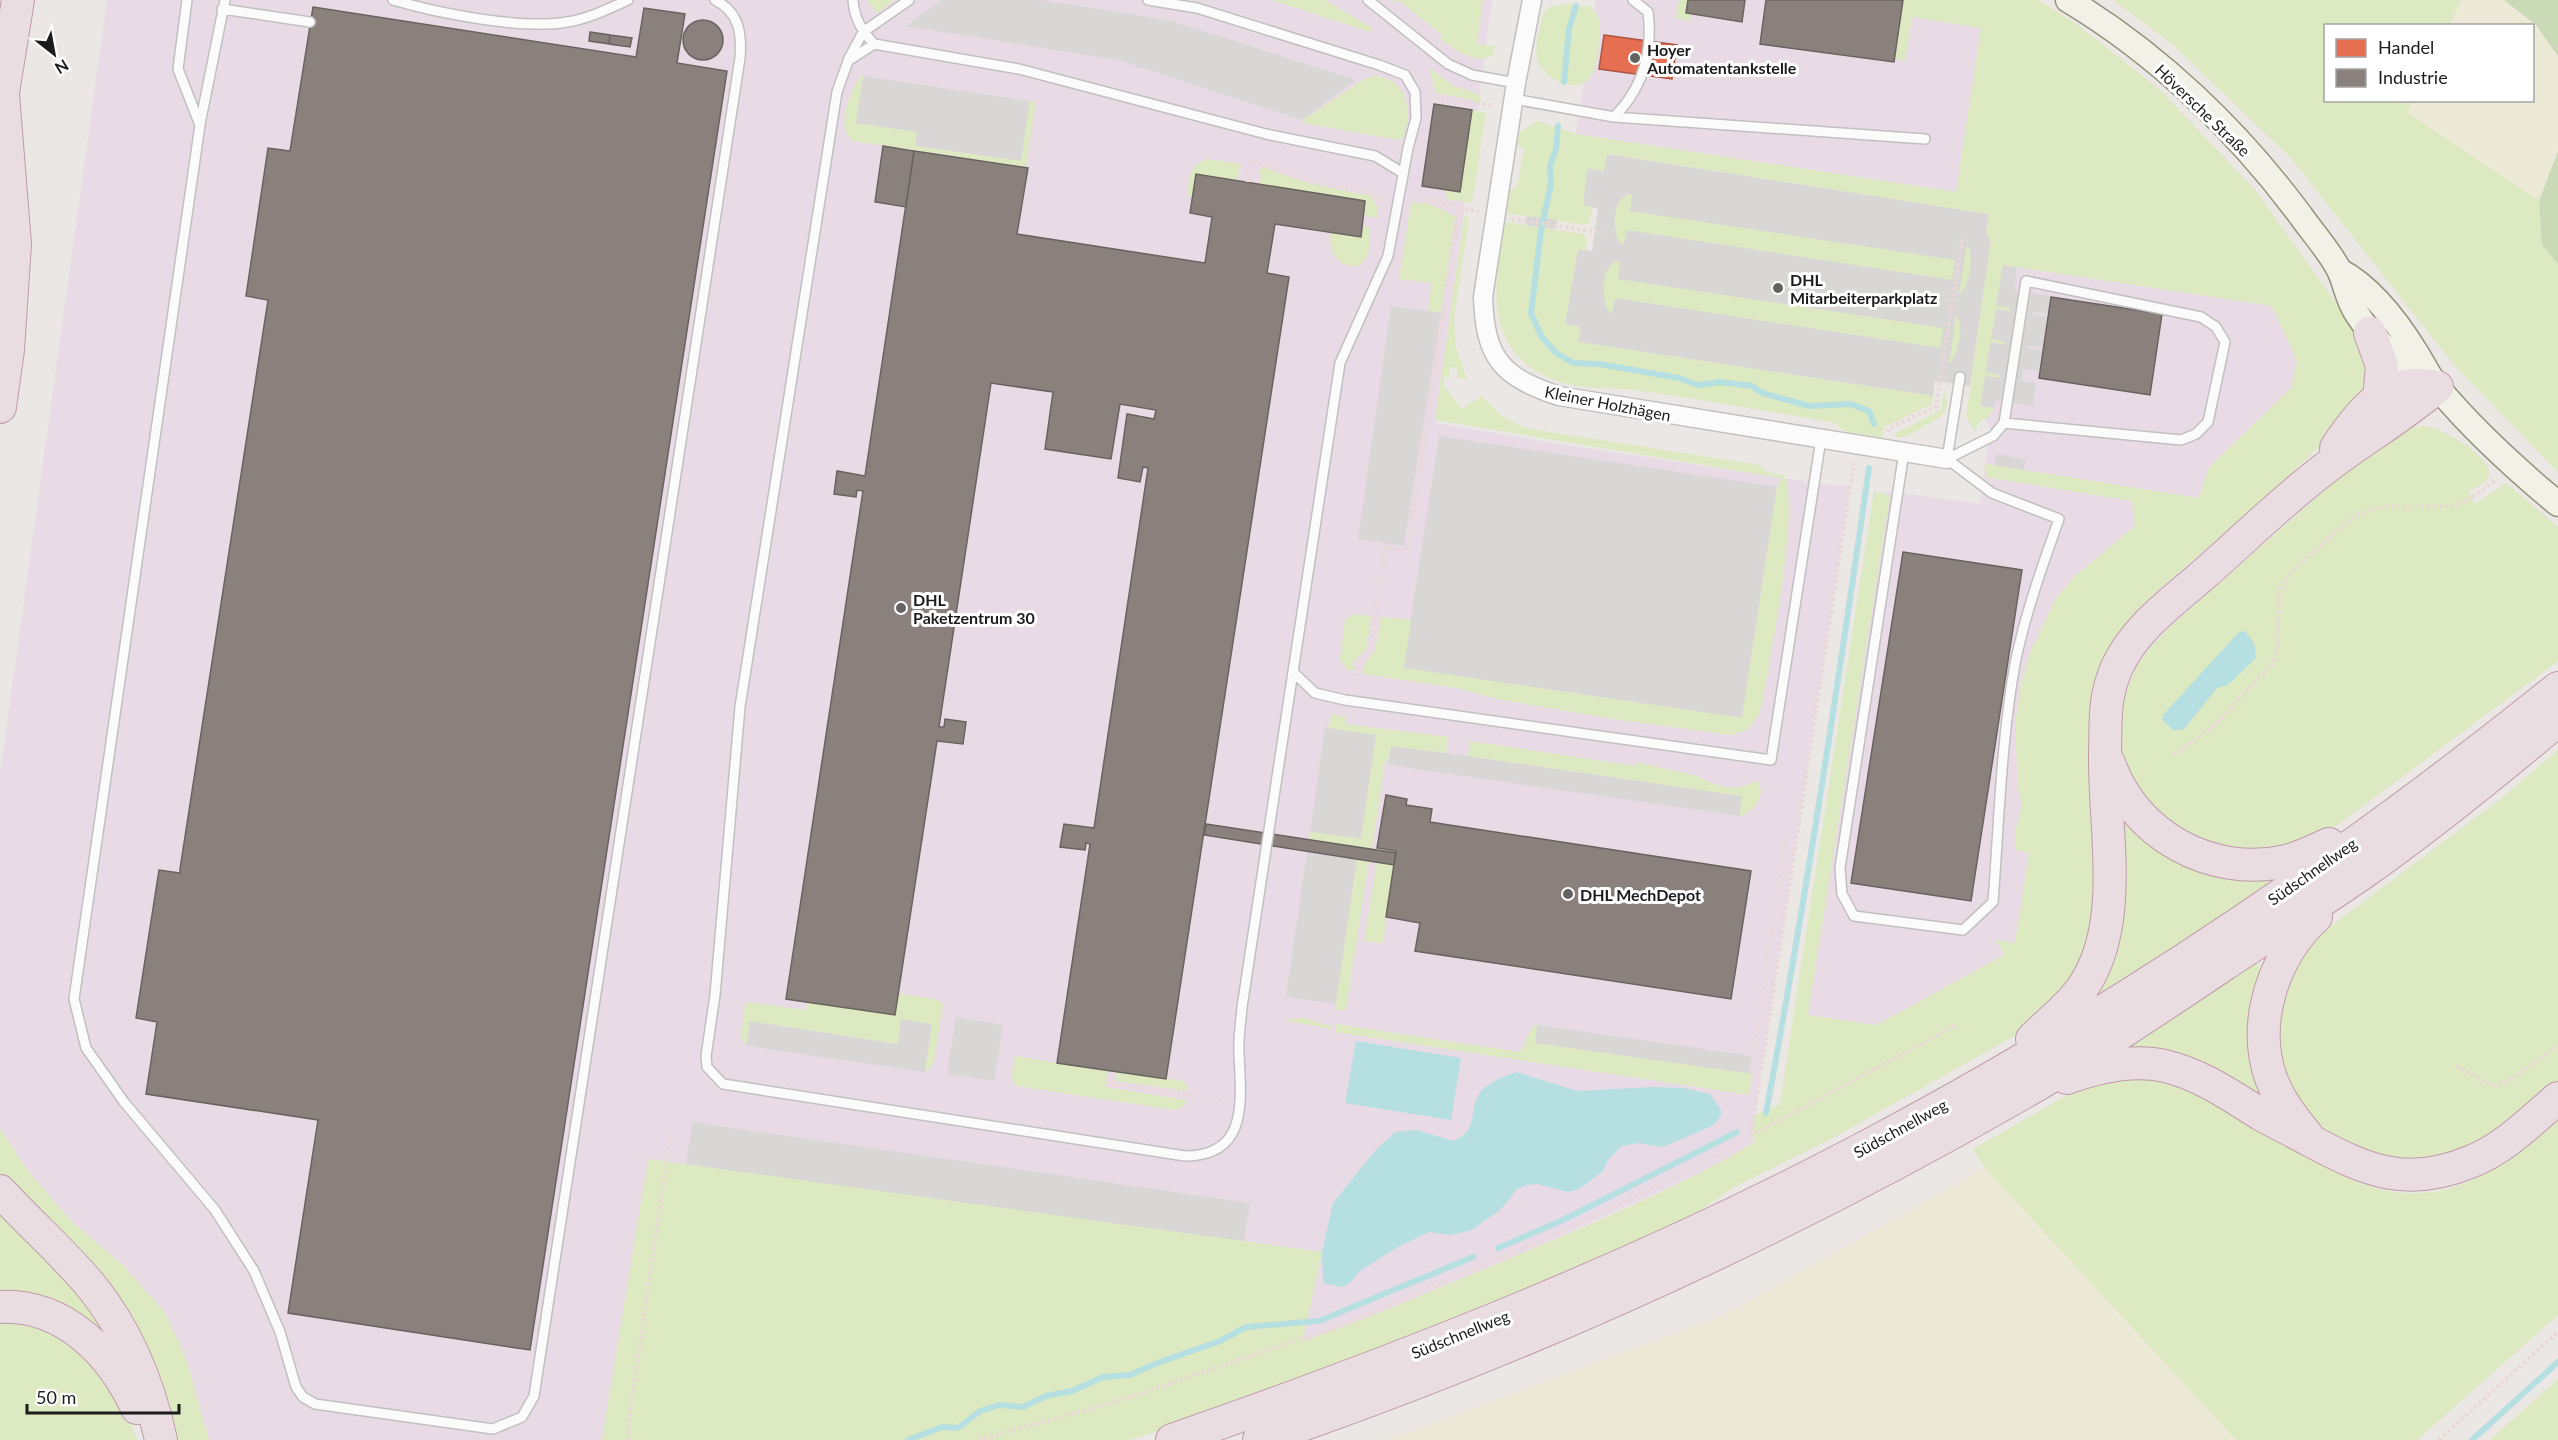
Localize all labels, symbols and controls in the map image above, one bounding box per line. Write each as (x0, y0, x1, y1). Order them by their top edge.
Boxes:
north arrow (24, 24, 84, 84)
legend (2324, 24, 2534, 102)
text: Handel (2378, 36, 2434, 58)
place label: Hoyer Automatentankstelle (1646, 40, 1797, 77)
marker: Hoyer Automatentankstelle (1628, 51, 1642, 65)
text: N (52, 56, 72, 79)
street label: Höversche Straße (2152, 60, 2254, 160)
text: Industrie (2378, 66, 2448, 88)
place label: DHL Mitarbeiterparkplatz (1790, 270, 1937, 307)
marker: DHL Mitarbeiterparkplatz (1771, 281, 1785, 295)
street label: Kleiner Holzhägen (1543, 381, 1673, 425)
place label: DHL Paketzentrum 30 (913, 590, 1035, 627)
marker: DHL Paketzentrum 30 (894, 601, 908, 615)
street label: Südschnellweg (2264, 833, 2360, 909)
place label: DHL MechDepot (1580, 885, 1701, 904)
marker: DHL MechDepot (1561, 887, 1575, 901)
street label: Südschnellweg (1850, 1094, 1950, 1162)
street label: Südschnellweg (1408, 1306, 1512, 1362)
scale bar (27, 1377, 178, 1415)
text: 50 m (36, 1386, 76, 1408)

